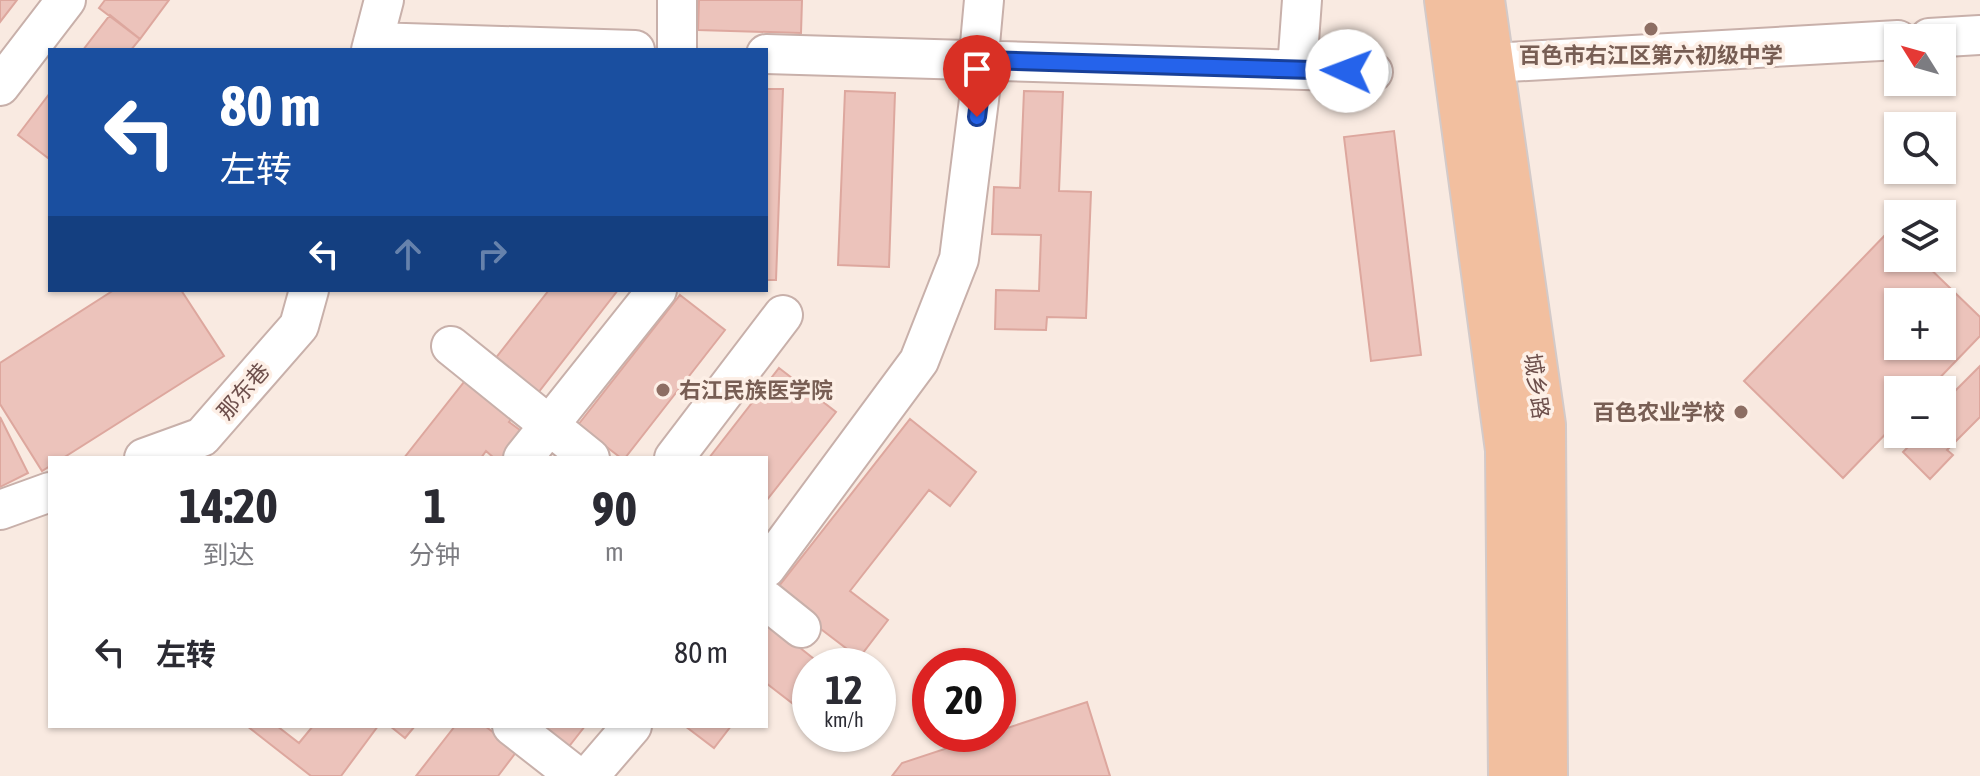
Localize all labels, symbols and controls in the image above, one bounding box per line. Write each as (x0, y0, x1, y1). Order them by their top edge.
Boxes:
marker: 百色市右江区第六初级中学 (1642, 20, 1660, 38)
north arrow (1884, 24, 1956, 96)
map controls (1884, 24, 1956, 448)
position arrow (1305, 29, 1389, 113)
pin (943, 35, 1011, 117)
place label: 百色市右江区第六初级中学 (1519, 42, 1783, 68)
icon: arrive (955, 47, 999, 91)
text: 80 m (220, 74, 321, 138)
icon: left (88, 80, 192, 184)
button: search (1884, 112, 1956, 184)
text: 左转 (220, 148, 292, 190)
button: layers (1884, 200, 1956, 272)
icon: left (302, 232, 346, 276)
icon: ahead (386, 232, 430, 276)
icon: right (470, 232, 514, 276)
button: + (1884, 288, 1956, 360)
street label: 城乡路 (1520, 352, 1554, 420)
street label: 那东巷 (212, 358, 274, 424)
button: − (1884, 376, 1956, 448)
place label: 右江民族医学院 (679, 377, 833, 403)
marker: 右江民族医学院 (654, 381, 672, 399)
place label: 百色农业学校 (1593, 399, 1725, 425)
marker: 百色农业学校 (1732, 403, 1750, 421)
text: 14:20 (179, 478, 278, 533)
text: 1 (424, 478, 446, 533)
text: 90 (592, 481, 637, 536)
text: m (605, 537, 624, 567)
text: 到达 (202, 540, 254, 570)
text: 分钟 (409, 540, 461, 570)
icon: left (88, 630, 132, 674)
text: 80 m (674, 635, 728, 669)
text: 左转 (156, 637, 216, 671)
speed limit sign: 20 (912, 648, 1016, 752)
text: 12 (825, 667, 863, 712)
text: km/h (824, 708, 864, 731)

